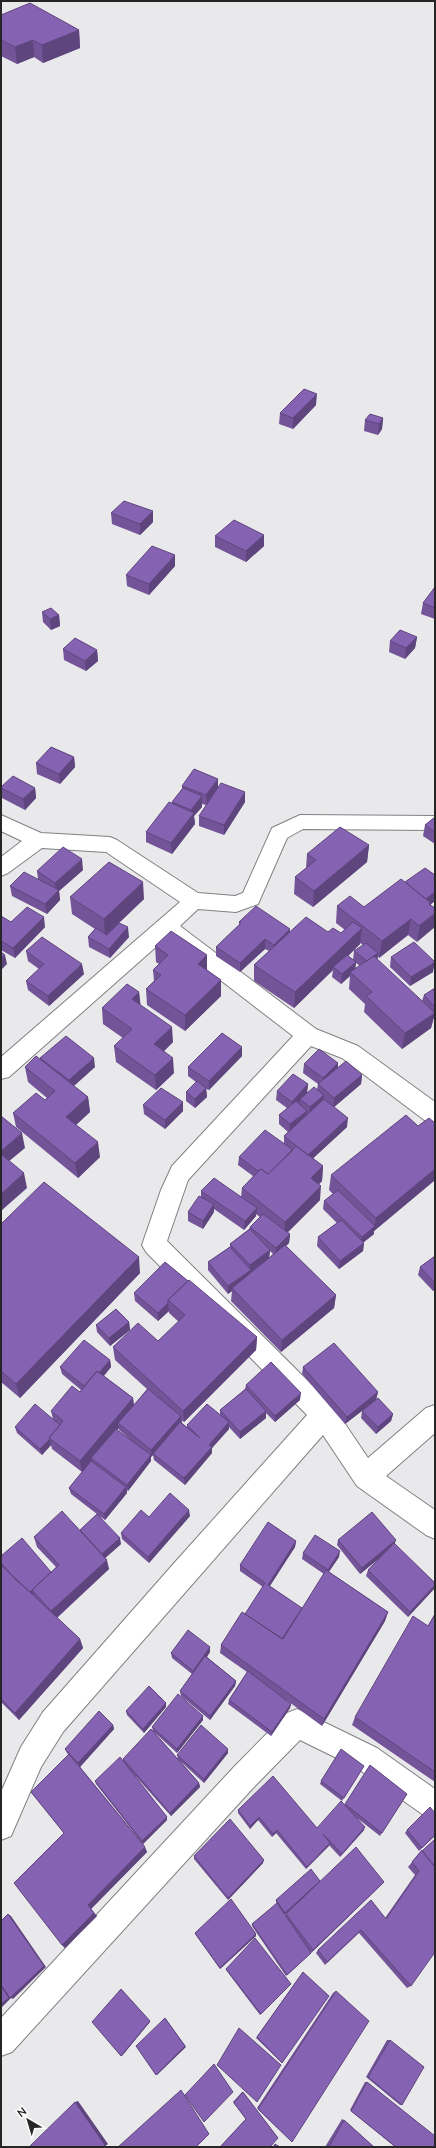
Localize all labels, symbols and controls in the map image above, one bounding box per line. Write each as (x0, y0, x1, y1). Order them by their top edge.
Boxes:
north arrow (8, 2100, 48, 2140)
text: N (14, 2104, 30, 2121)

